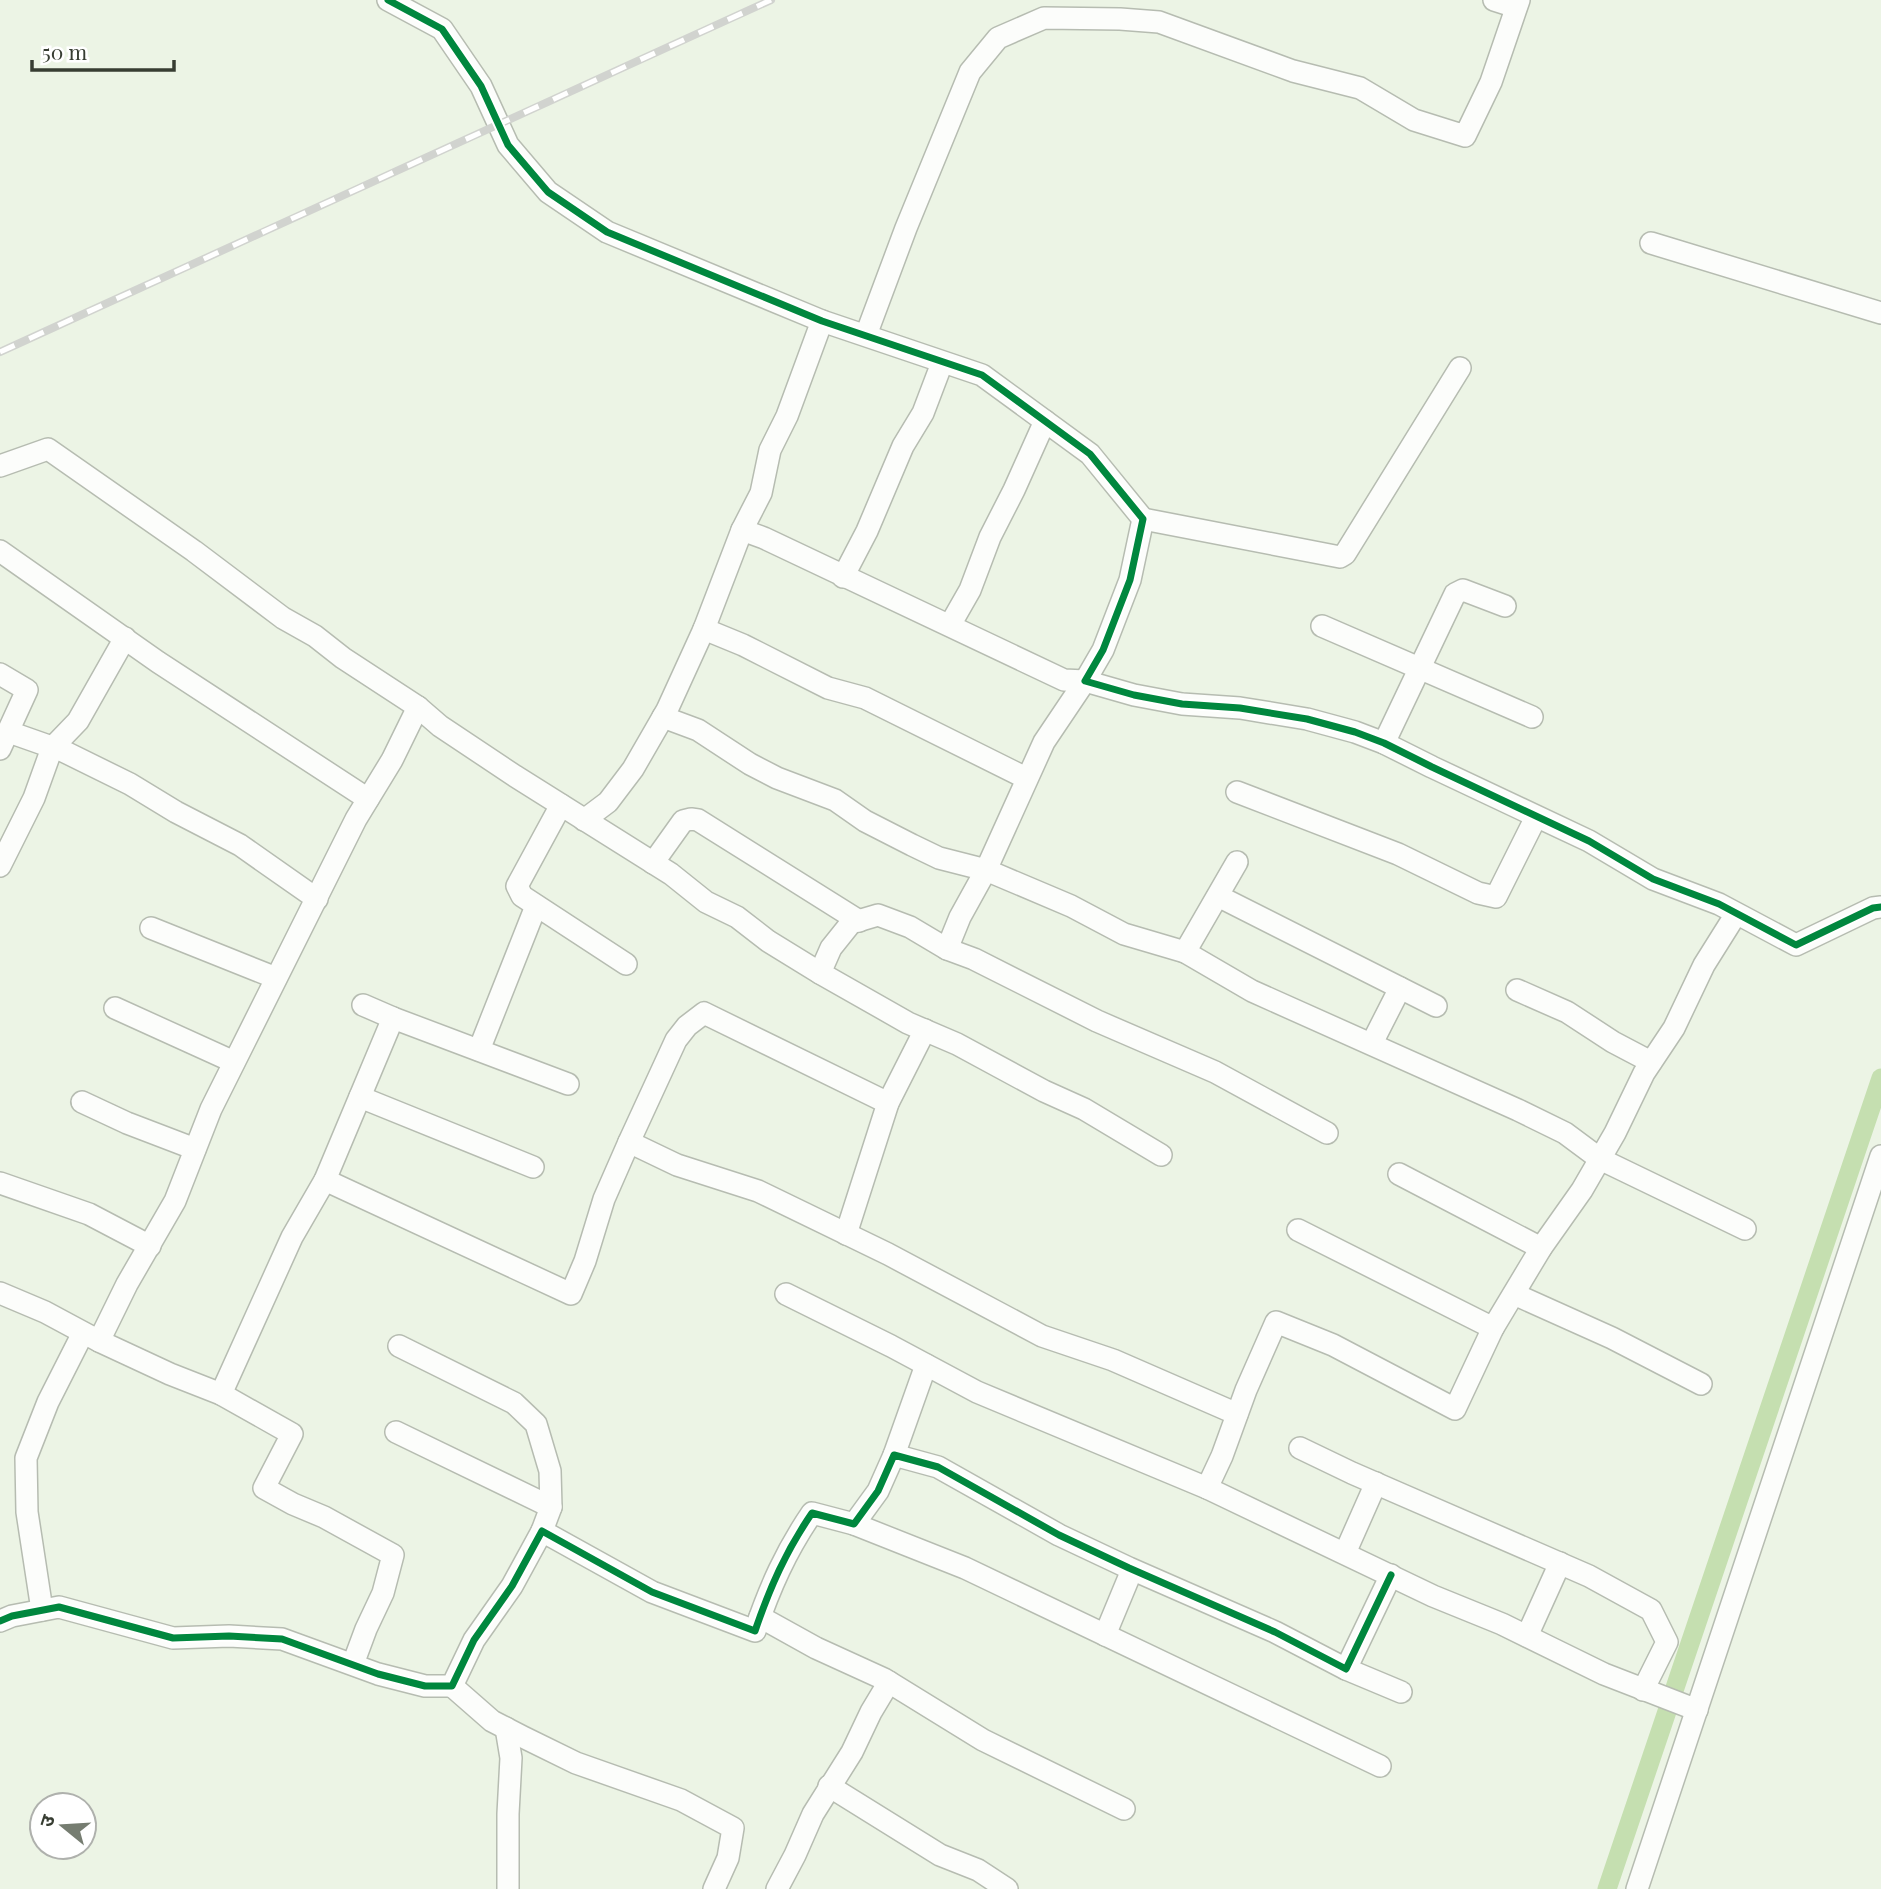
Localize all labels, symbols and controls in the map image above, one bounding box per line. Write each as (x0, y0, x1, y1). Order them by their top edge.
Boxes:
scale bar (32, 28, 173, 72)
text: 50 m (42, 37, 88, 65)
north arrow (28, 1791, 98, 1861)
text: उ (32, 1810, 60, 1830)

